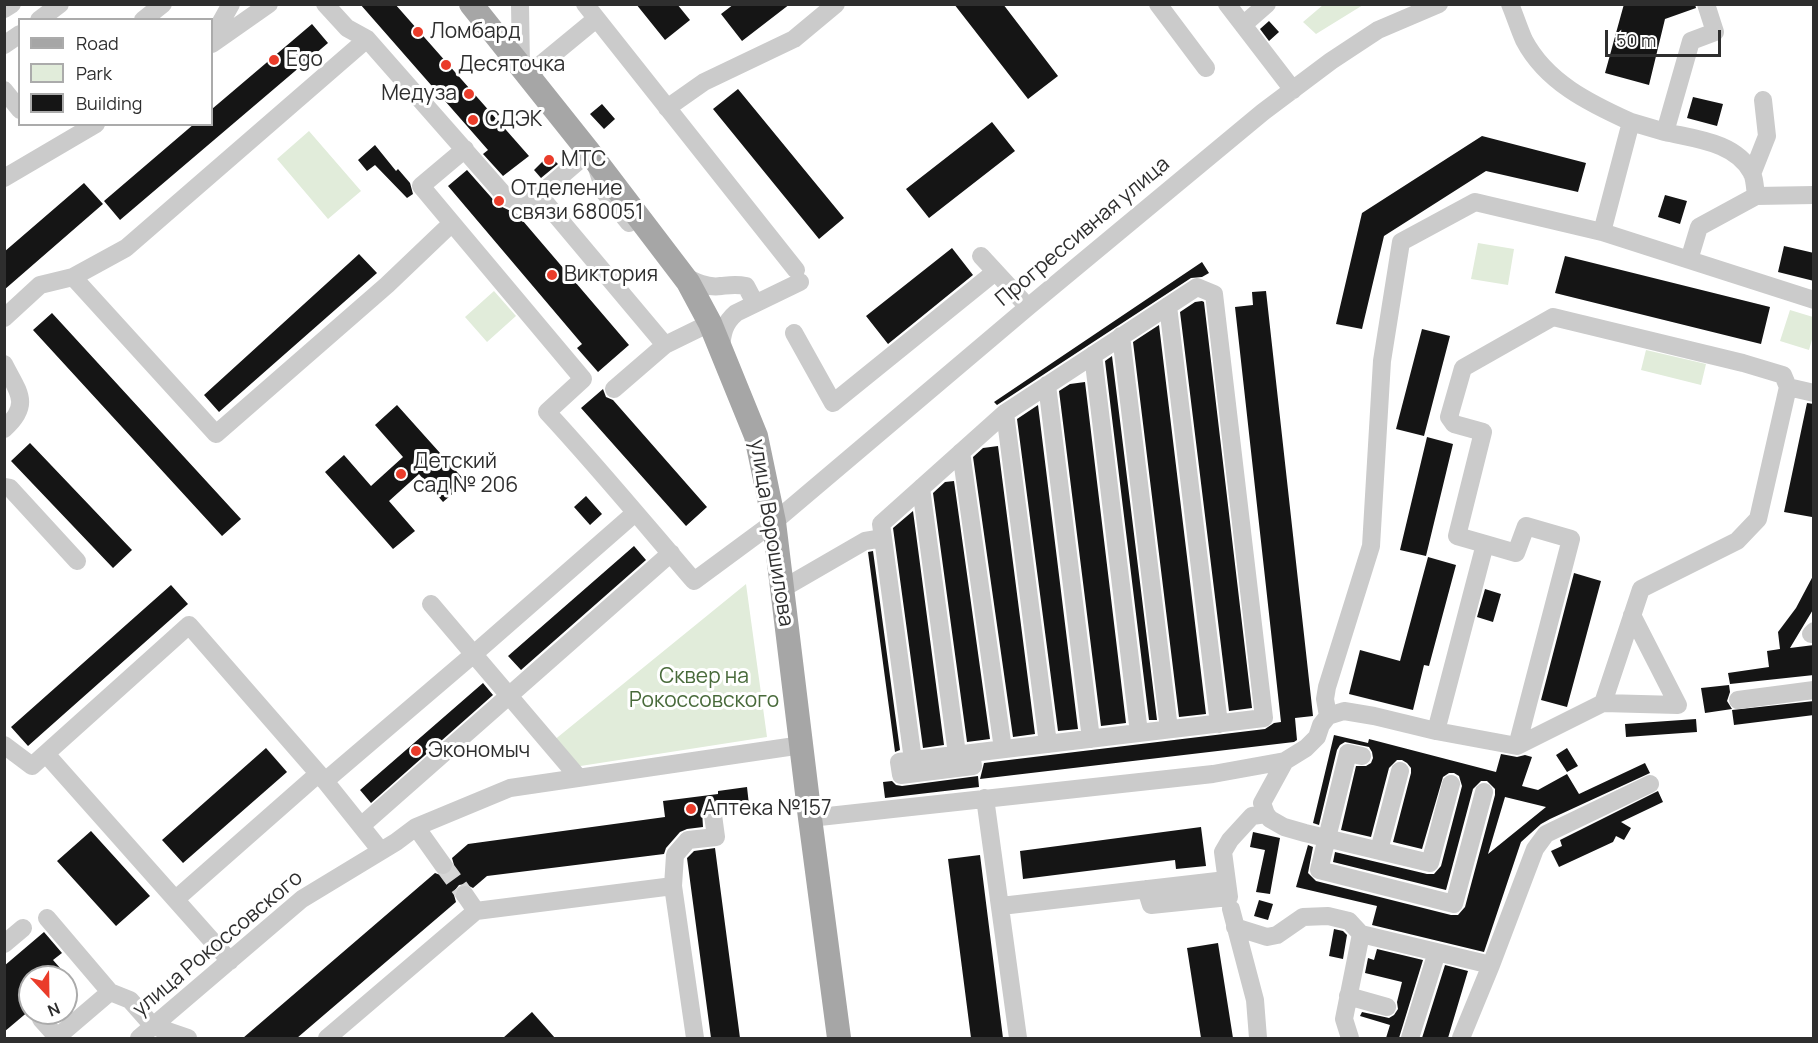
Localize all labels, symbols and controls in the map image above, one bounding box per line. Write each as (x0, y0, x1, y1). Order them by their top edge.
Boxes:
legend (18, 18, 213, 126)
scale bar (1608, 18, 1724, 56)
place label: Ломбард (430, 19, 521, 45)
marker: Ломбард (411, 25, 425, 39)
text: 50 m (1616, 28, 1656, 52)
text: Road (76, 31, 119, 55)
place label: Ego (286, 47, 323, 73)
place label: Десяточка (458, 52, 565, 78)
marker: Ego (267, 53, 281, 67)
marker: Десяточка (439, 58, 453, 72)
text: Park (76, 61, 112, 85)
place label: Медуза (381, 81, 457, 107)
marker: Медуза (462, 87, 476, 101)
text: Building (76, 91, 142, 115)
place label: СДЭК (485, 107, 542, 133)
marker: СДЭК (466, 113, 480, 127)
place label: МТС (561, 147, 606, 173)
street label: Прогрессивная улица (991, 152, 1175, 312)
marker: МТС (542, 153, 556, 167)
place label: Отделение связи 680051 (511, 176, 643, 226)
marker: Отделение связи 680051 (492, 194, 506, 208)
place label: Виктория (564, 262, 658, 288)
marker: Виктория (545, 268, 559, 282)
street label: улица Ворошилова (744, 438, 798, 628)
place label: Детский сад № 206 (413, 449, 518, 499)
marker: Детский сад № 206 (394, 467, 408, 481)
park label: Сквер на Рокоссовского (629, 664, 779, 714)
place label: Экономыч (428, 738, 530, 764)
marker: Экономыч (409, 744, 423, 758)
place label: Аптека №157 (703, 796, 832, 822)
marker: Аптека №157 (684, 802, 698, 816)
street label: улица Рокоссовского (128, 866, 308, 1022)
north arrow (18, 965, 78, 1025)
text: N (45, 997, 63, 1022)

